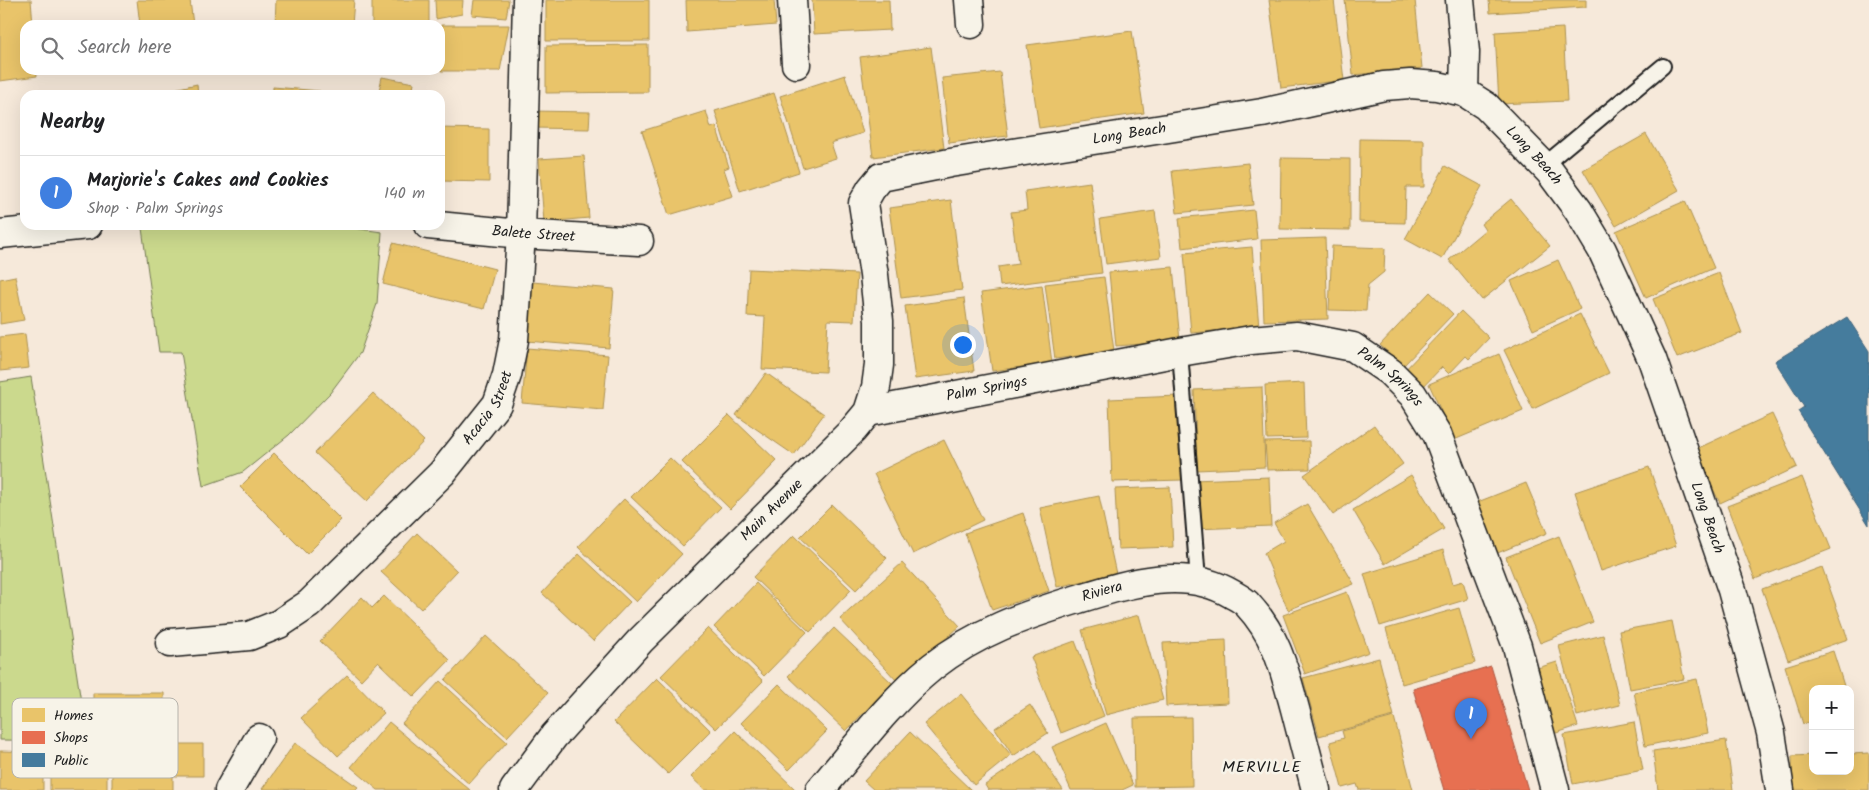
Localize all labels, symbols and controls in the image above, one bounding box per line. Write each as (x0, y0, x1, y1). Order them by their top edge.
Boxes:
search box (20, 20, 445, 75)
text: Search here (78, 33, 172, 63)
icon: search (38, 34, 66, 62)
text: Nearby (40, 106, 105, 139)
street label: Long Beach (1091, 117, 1168, 152)
street label: Long Beach (1499, 120, 1568, 190)
text: Marjorie's Cakes and Cookies (87, 166, 329, 196)
text: 1 (54, 181, 58, 206)
text: 140 m (384, 181, 425, 206)
text: Shop · Palm Springs (87, 196, 223, 221)
street label: Balete Street (491, 219, 576, 249)
your location (950, 332, 976, 358)
street label: Palm Springs (1352, 341, 1430, 412)
street label: Acacia Street (457, 369, 520, 450)
street label: Palm Springs (944, 370, 1030, 409)
street label: Main Avenue (735, 473, 809, 547)
street label: Long Beach (1684, 479, 1731, 557)
street label: Riviera (1079, 575, 1125, 609)
map controls (1809, 685, 1854, 775)
button: + (1809, 685, 1854, 730)
legend (12, 698, 178, 778)
pin: 1 (1455, 698, 1487, 739)
text: Homes (54, 705, 93, 727)
text: Shops (54, 727, 88, 749)
button: − (1809, 730, 1854, 775)
text: Public (54, 750, 89, 772)
district label: MERVILLE (1222, 755, 1302, 780)

